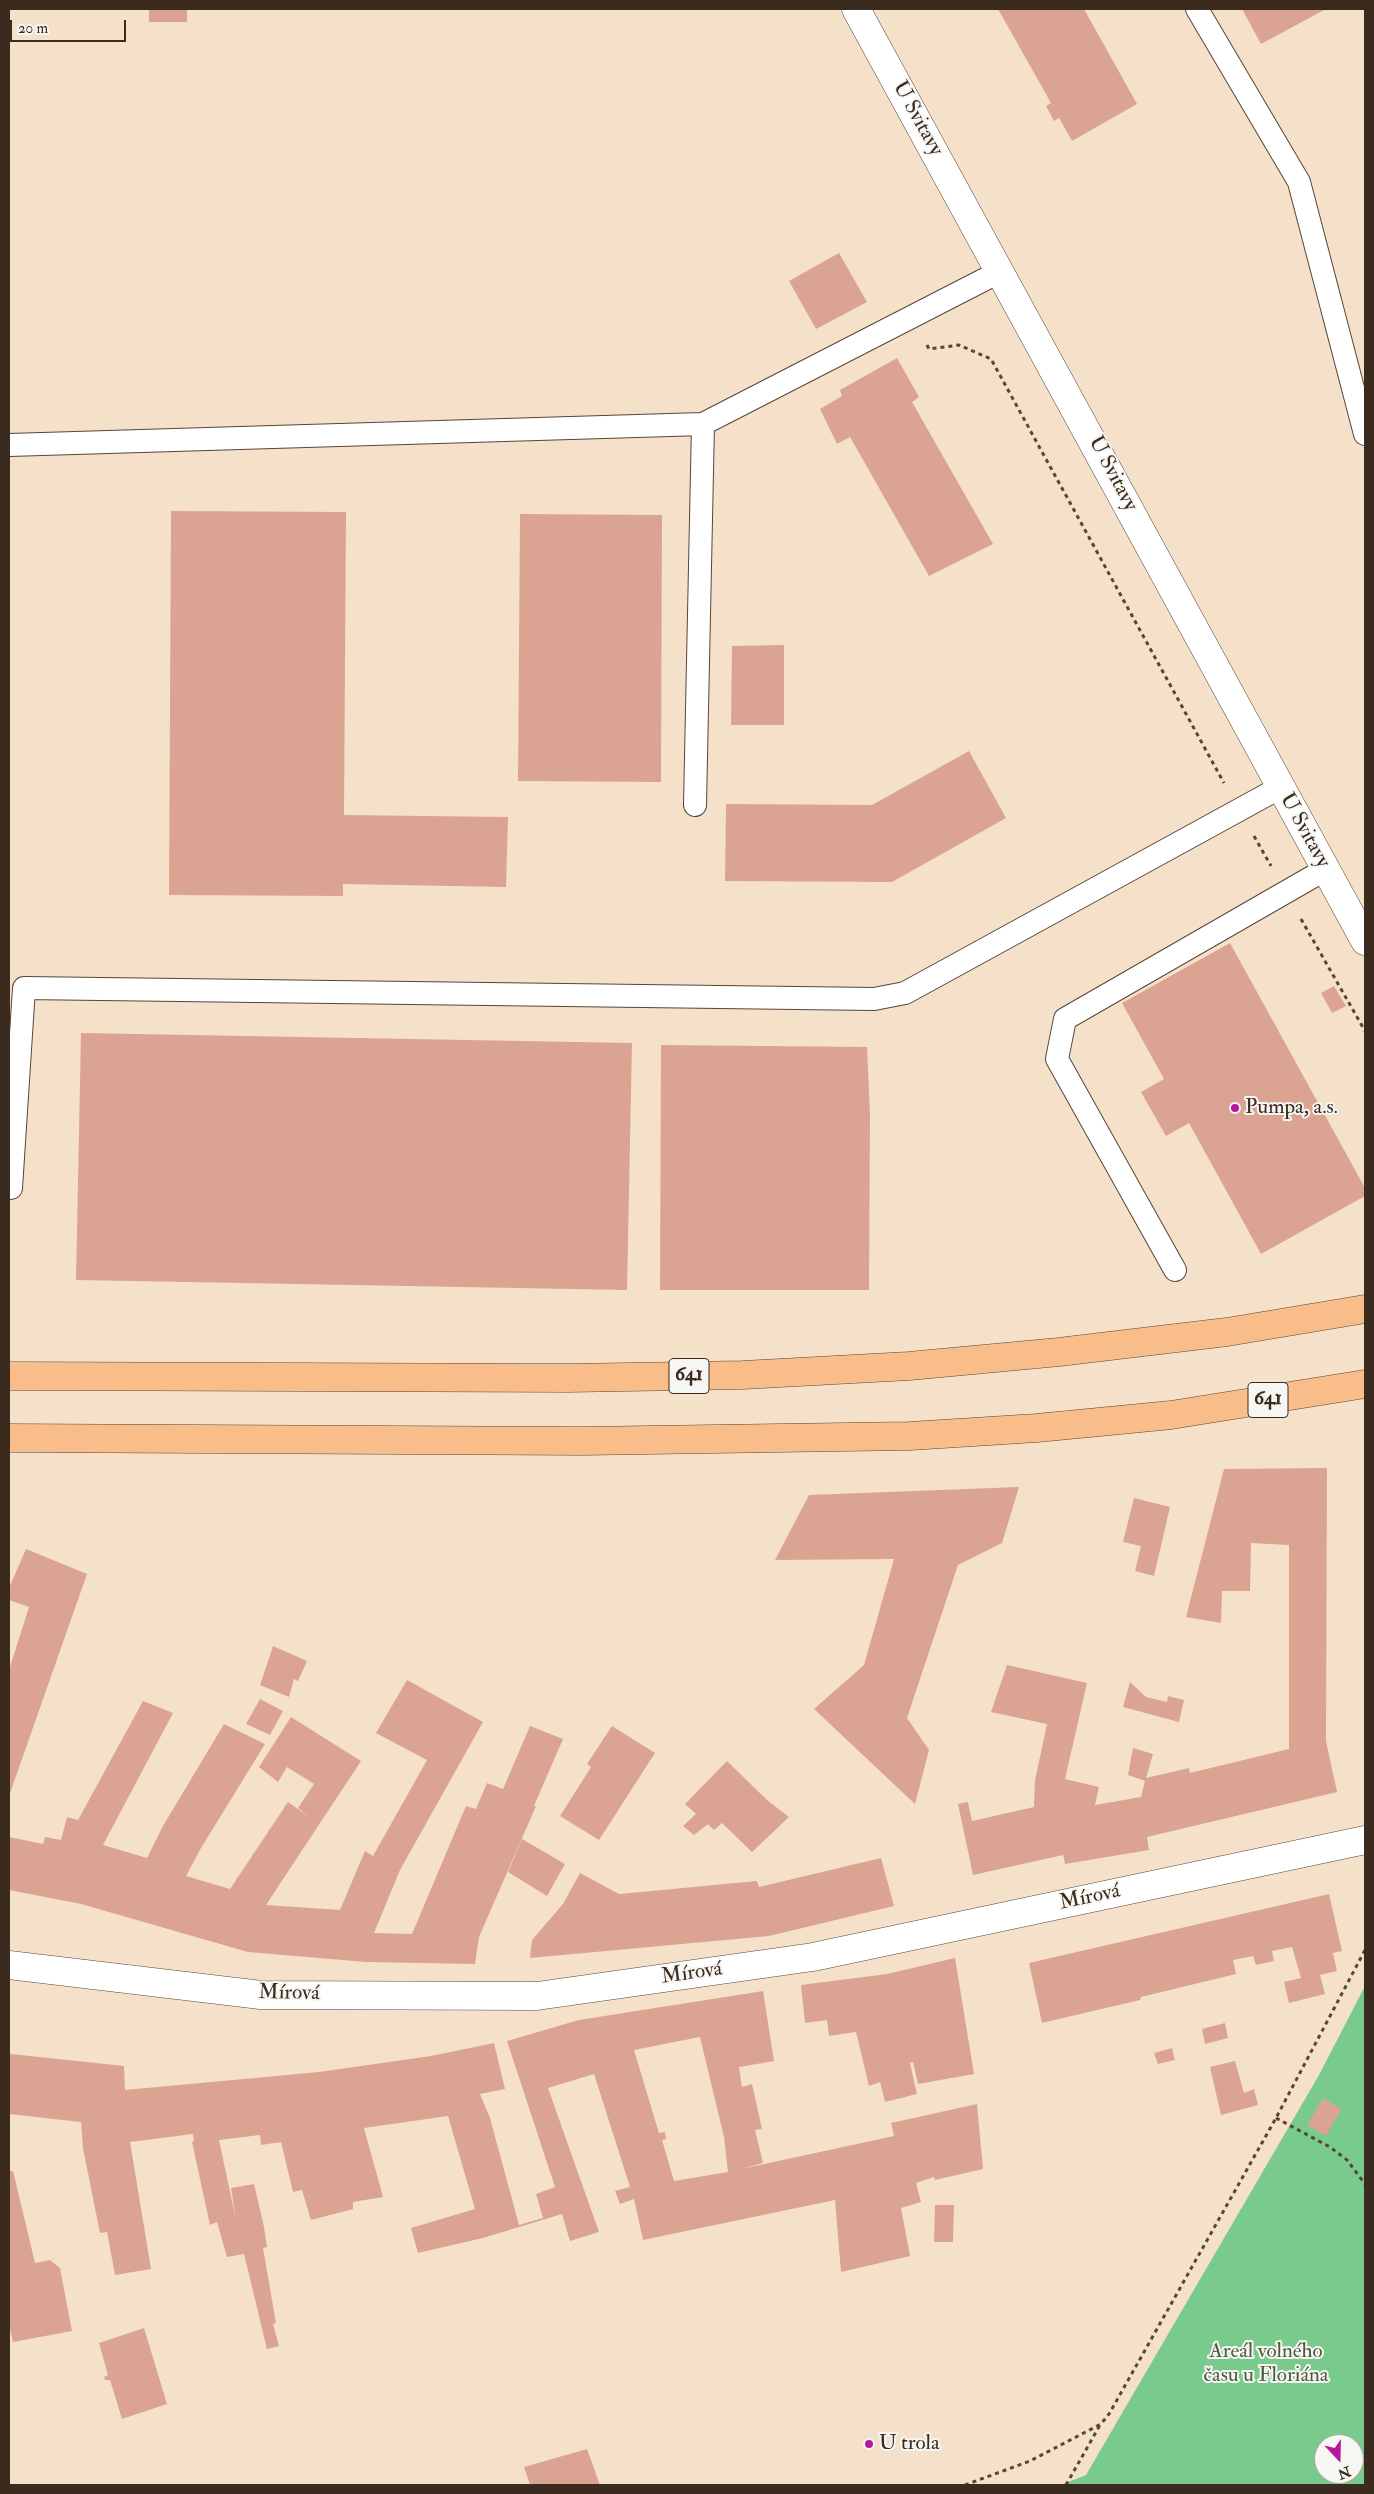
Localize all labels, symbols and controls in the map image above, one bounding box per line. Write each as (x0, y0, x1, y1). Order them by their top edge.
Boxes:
scale bar (12, 10, 129, 42)
text: 20 m (18, 19, 48, 38)
street label: U Svitavy (886, 77, 948, 161)
street label: U Svitavy (1082, 432, 1142, 516)
street label: U Svitavy (1273, 789, 1335, 873)
place label: Pumpa, a.s. (1245, 1095, 1338, 1121)
marker: Pumpa, a.s. (1229, 1102, 1241, 1114)
road number: 641 (669, 1358, 709, 1394)
road number: 641 (1248, 1382, 1288, 1418)
street label: Mírová (1057, 1879, 1123, 1917)
street label: Mírová (660, 1957, 724, 1991)
street label: Mírová (258, 1981, 320, 2007)
park label: Areál volného času u Floriána (1204, 2339, 1328, 2389)
place label: U trola (879, 2431, 940, 2457)
north arrow (1314, 2434, 1364, 2484)
marker: U trola (863, 2438, 875, 2450)
text: N (1335, 2462, 1353, 2483)

